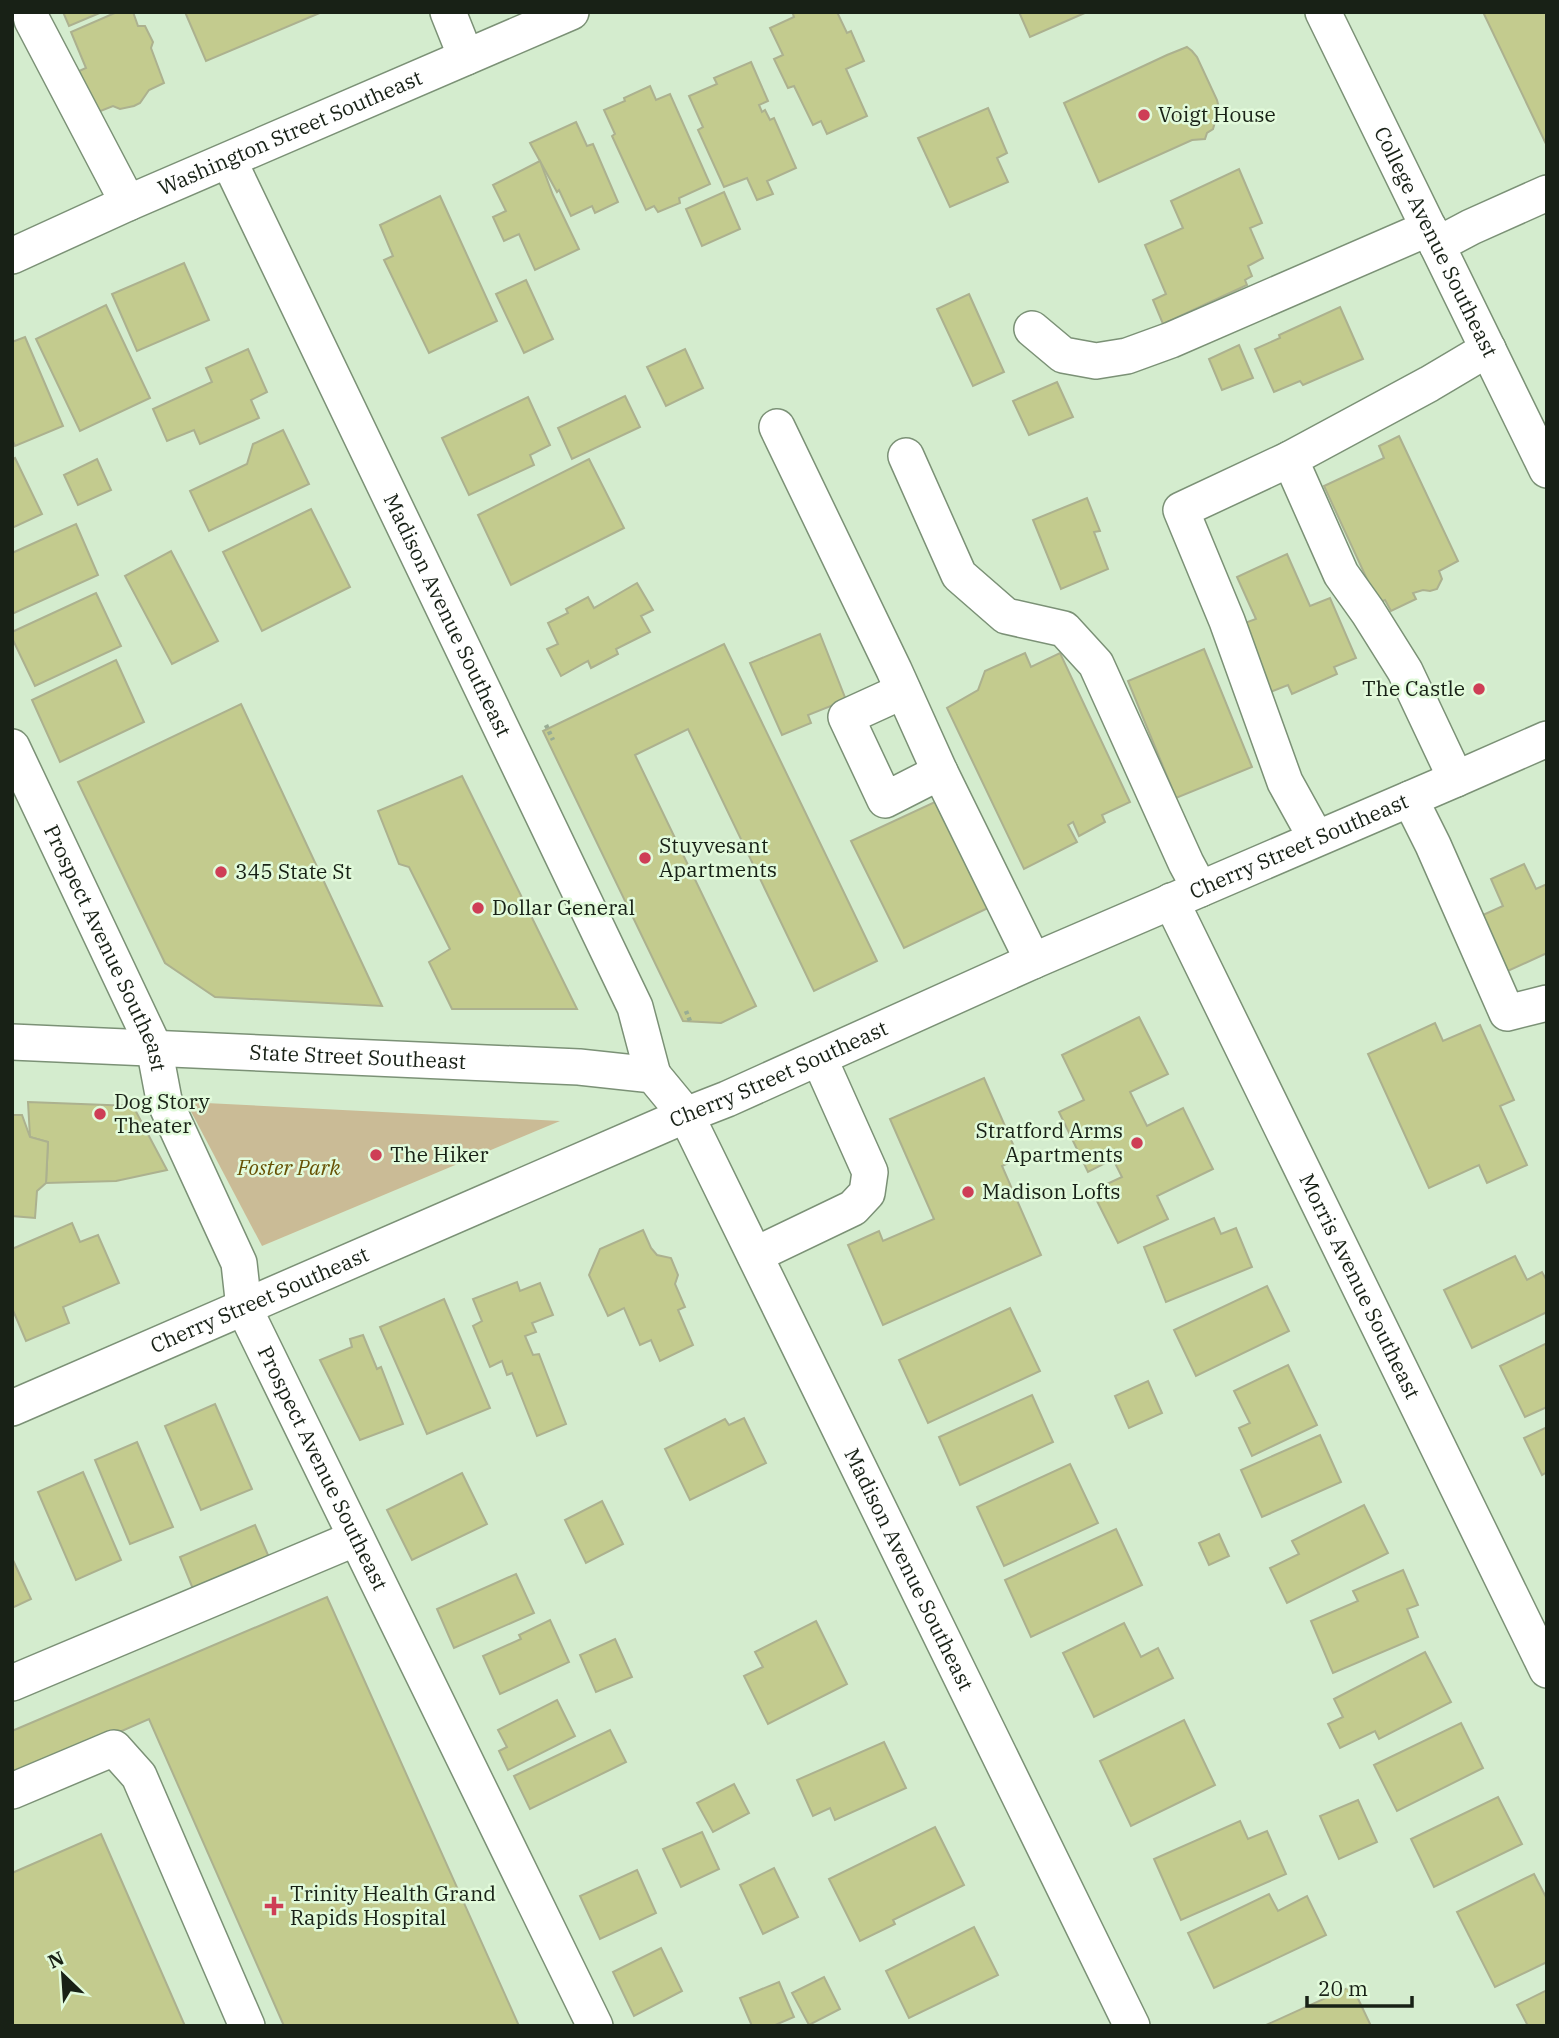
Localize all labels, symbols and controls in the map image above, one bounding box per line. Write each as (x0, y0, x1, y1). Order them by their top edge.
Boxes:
street label: Washington Street Southeast (153, 63, 426, 202)
place label: Voigt House (1158, 100, 1276, 128)
marker: Voigt House (1136, 107, 1152, 123)
street label: College Avenue Southeast (1368, 121, 1505, 362)
street label: Madison Avenue Southeast (378, 489, 518, 741)
place label: The Castle (1362, 674, 1465, 702)
marker: The Castle (1471, 681, 1487, 697)
street label: Cherry Street Southeast (1185, 786, 1412, 905)
street label: Prospect Avenue Southeast (38, 820, 173, 1073)
place label: Stuyvesant Apartments (659, 831, 777, 883)
marker: Stuyvesant Apartments (637, 850, 653, 866)
place label: 345 State St (235, 857, 352, 885)
marker: 345 State St (213, 864, 229, 880)
place label: Dollar General (492, 893, 635, 921)
marker: Dollar General (470, 900, 486, 916)
street label: Cherry Street Southeast (665, 1013, 892, 1134)
street label: State Street Southeast (249, 1037, 467, 1075)
place label: Dog Story Theater (114, 1087, 211, 1139)
marker: Dog Story Theater (92, 1106, 108, 1122)
place label: Stratford Arms Apartments (975, 1116, 1123, 1168)
marker: Stratford Arms Apartments (1129, 1135, 1145, 1151)
place label: The Hiker (390, 1140, 489, 1168)
marker: The Hiker (368, 1147, 384, 1163)
park label: Foster Park (236, 1153, 342, 1181)
street label: Morris Avenue Southeast (1293, 1169, 1427, 1403)
place label: Madison Lofts (982, 1177, 1121, 1205)
marker: Madison Lofts (960, 1184, 976, 1200)
street label: Cherry Street Southeast (146, 1240, 373, 1359)
street label: Prospect Avenue Southeast (252, 1341, 395, 1595)
street label: Madison Avenue Southeast (838, 1443, 981, 1695)
place label: Trinity Health Grand Rapids Hospital (290, 1879, 496, 1931)
marker: Trinity Health Grand Rapids Hospital (264, 1896, 284, 1916)
north arrow (28, 1940, 98, 2010)
text: N (44, 1946, 68, 1974)
scale bar (1307, 1965, 1412, 2009)
text: 20 m (1318, 1974, 1368, 2002)

